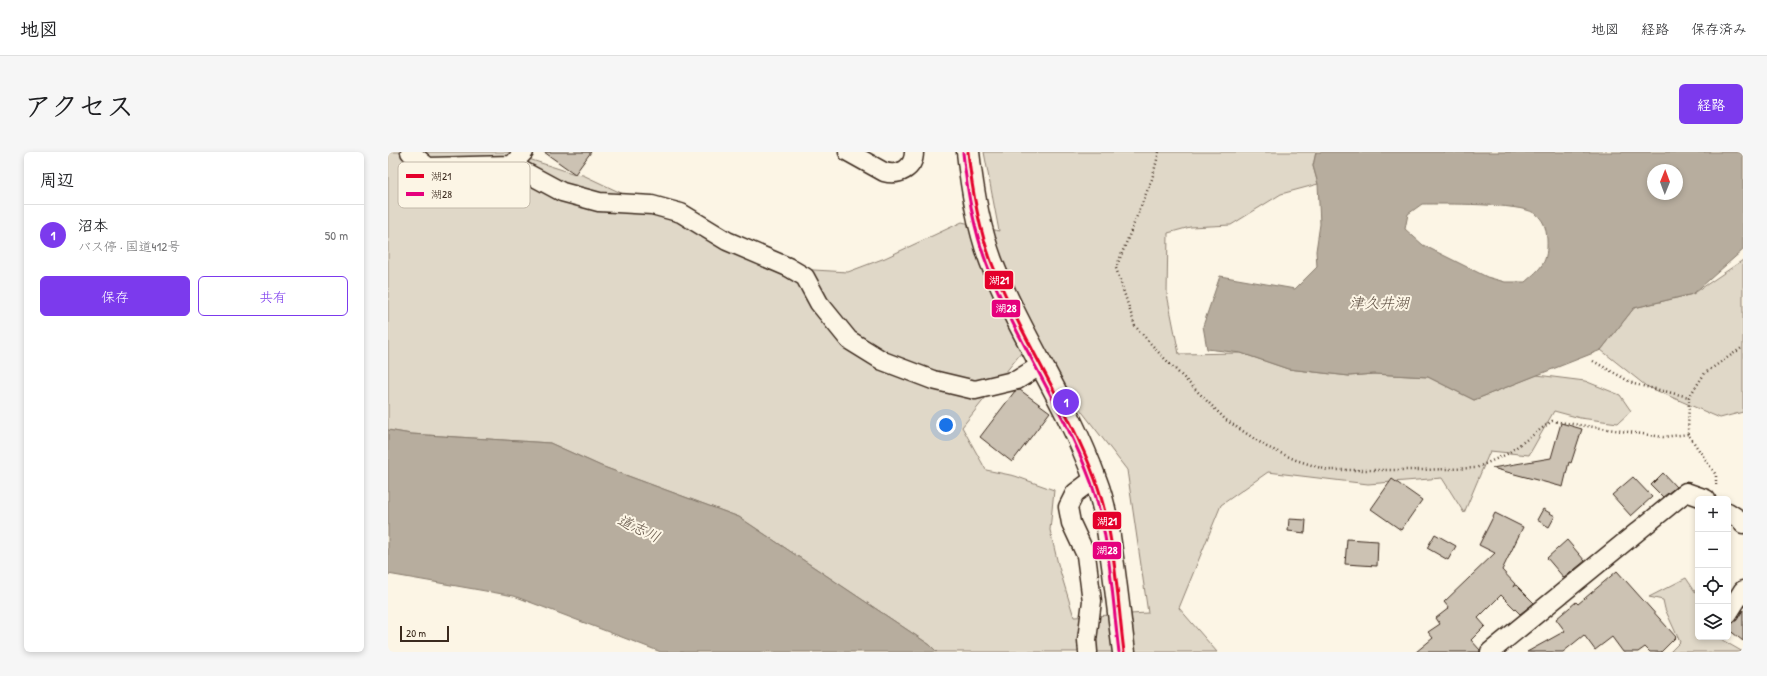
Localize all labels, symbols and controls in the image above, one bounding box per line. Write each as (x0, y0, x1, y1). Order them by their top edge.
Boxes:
text: 地図 (20, 16, 58, 42)
text: 地図 (1591, 19, 1619, 38)
text: 経路 (1641, 19, 1669, 38)
text: 保存済み (1691, 19, 1747, 38)
button: 経路 (1679, 84, 1743, 124)
text: アクセス (24, 87, 134, 125)
legend (398, 162, 530, 208)
north arrow (1647, 164, 1683, 200)
text: 周辺 (40, 168, 74, 191)
text: 湖21 (431, 169, 451, 183)
text: 湖28 (431, 187, 452, 201)
text: 沼本 (78, 215, 108, 236)
text: 1 (51, 226, 55, 244)
text: 50 m (325, 226, 348, 244)
text: バス停 · 国道412号 (78, 237, 180, 255)
line badge: 湖21 (984, 270, 1014, 290)
text: 湖21 (989, 273, 1009, 287)
button: 保存 (40, 276, 190, 316)
button: 共有 (198, 276, 348, 316)
water label: 津久井湖 (1349, 292, 1411, 313)
line badge: 湖28 (991, 299, 1021, 318)
text: 湖28 (996, 301, 1017, 315)
pin: 1 (1053, 387, 1079, 417)
your location (936, 415, 956, 435)
map controls (1695, 496, 1731, 640)
button: + (1695, 496, 1731, 532)
water label: 道志川 (614, 509, 664, 547)
line badge: 湖21 (1092, 511, 1122, 530)
text: 湖21 (1097, 514, 1117, 528)
button: − (1695, 532, 1731, 568)
line badge: 湖28 (1092, 541, 1122, 560)
text: 湖28 (1097, 543, 1118, 557)
button: locate (1695, 568, 1731, 604)
button: layers (1695, 604, 1731, 640)
scale bar (400, 624, 449, 643)
text: 20 m (406, 626, 426, 640)

